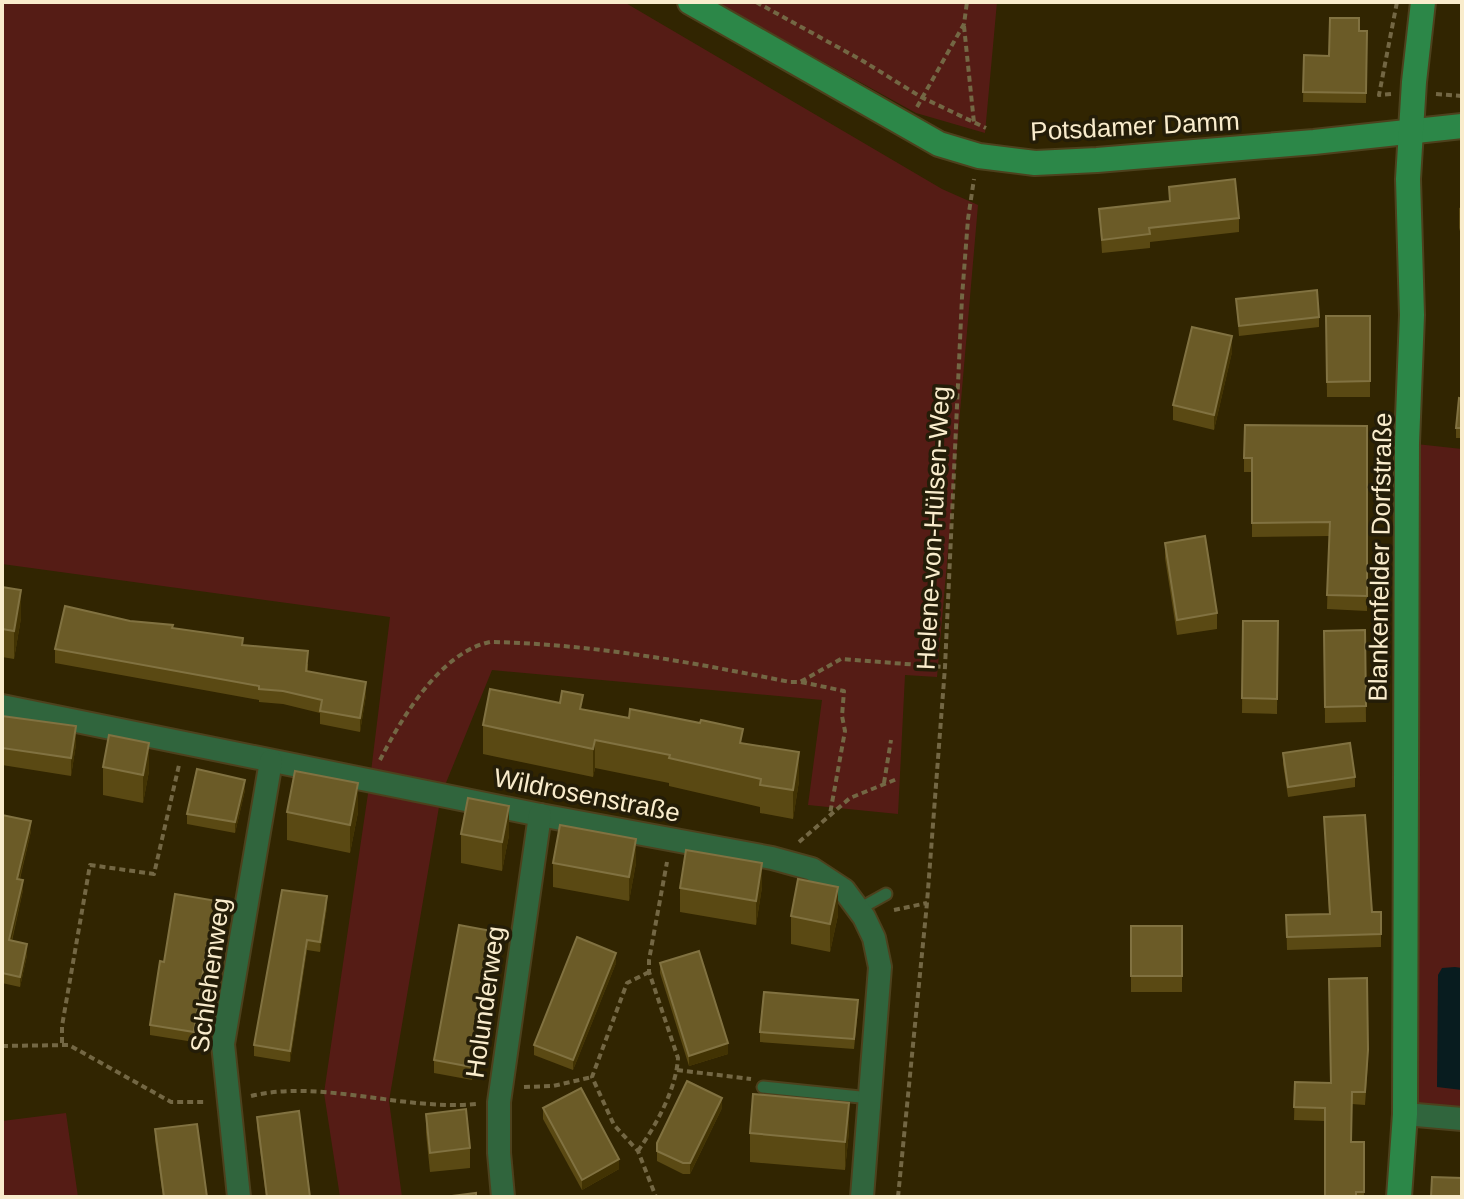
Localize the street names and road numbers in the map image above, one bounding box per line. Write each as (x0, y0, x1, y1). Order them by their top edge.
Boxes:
street label: Potsdamer Damm (1030, 106, 1240, 146)
street label: Helene-von-Hülsen-Weg (911, 385, 955, 671)
street label: Blankenfelder Dorfstraße (1362, 412, 1398, 702)
street label: Wildrosenstraße (491, 762, 683, 828)
street label: Schlehenweg (184, 896, 236, 1054)
street label: Holunderweg (459, 924, 511, 1080)

